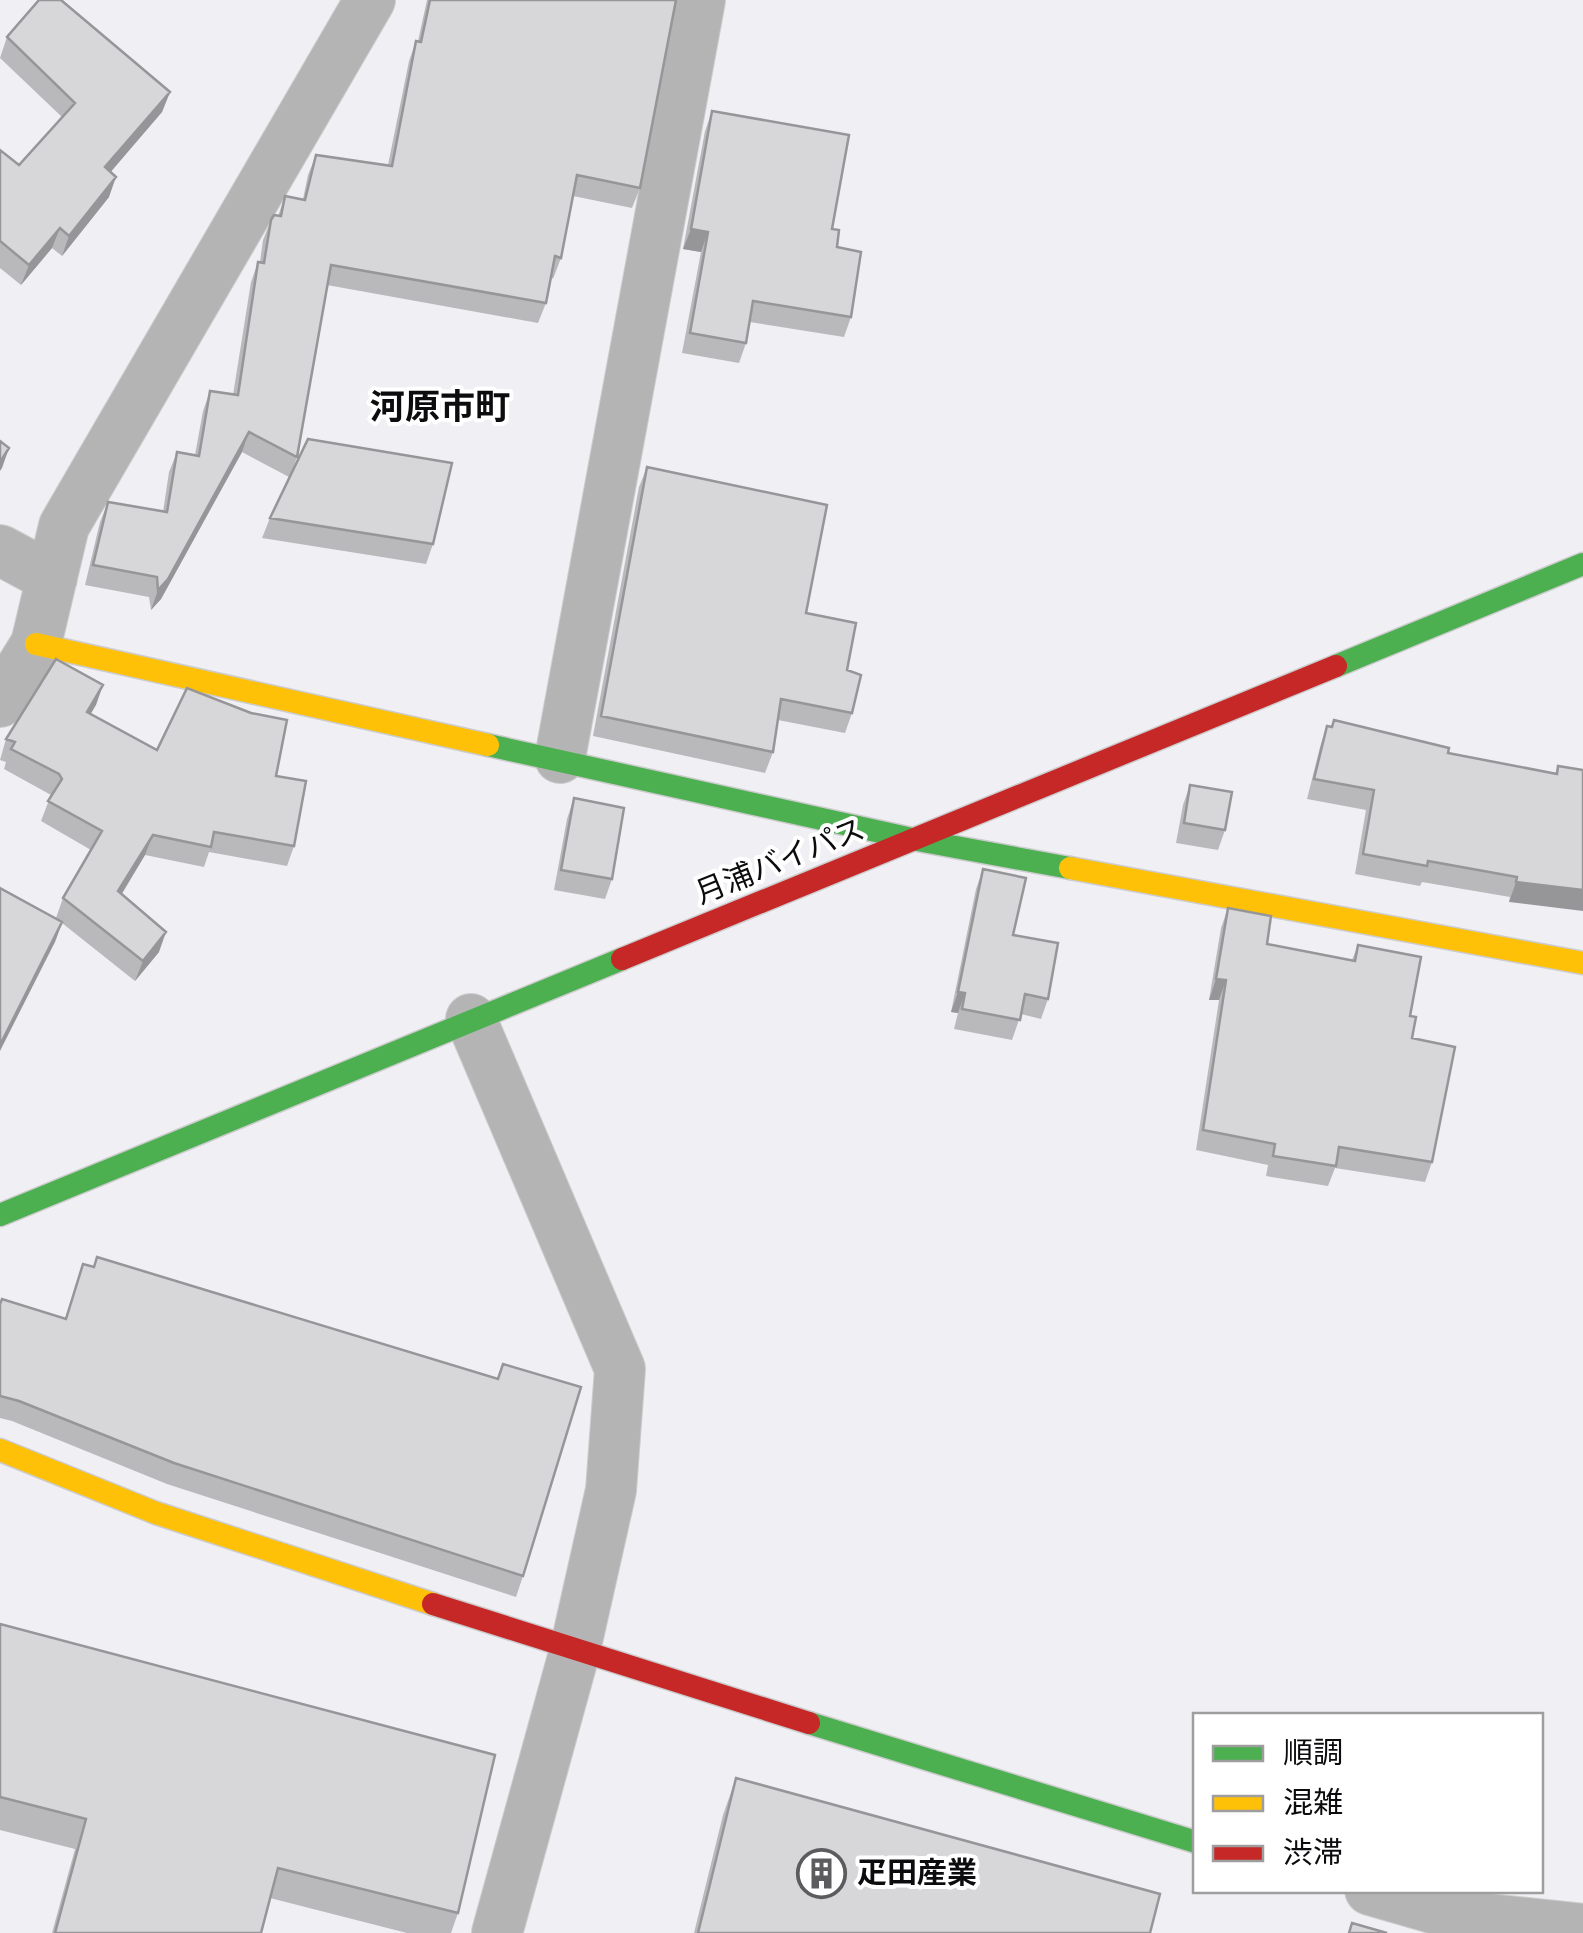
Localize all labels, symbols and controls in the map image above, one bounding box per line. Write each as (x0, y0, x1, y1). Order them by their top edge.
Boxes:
district label: 河原市町 (370, 387, 510, 430)
street label: 月浦バイパス (690, 812, 870, 912)
legend (1193, 1713, 1543, 1893)
text: 順調 (1283, 1736, 1343, 1772)
text: 混雑 (1283, 1786, 1343, 1822)
text: 渋滞 (1283, 1836, 1343, 1872)
building icon: 疋田産業 (796, 1847, 848, 1899)
place label: 疋田産業 (857, 1856, 977, 1892)

